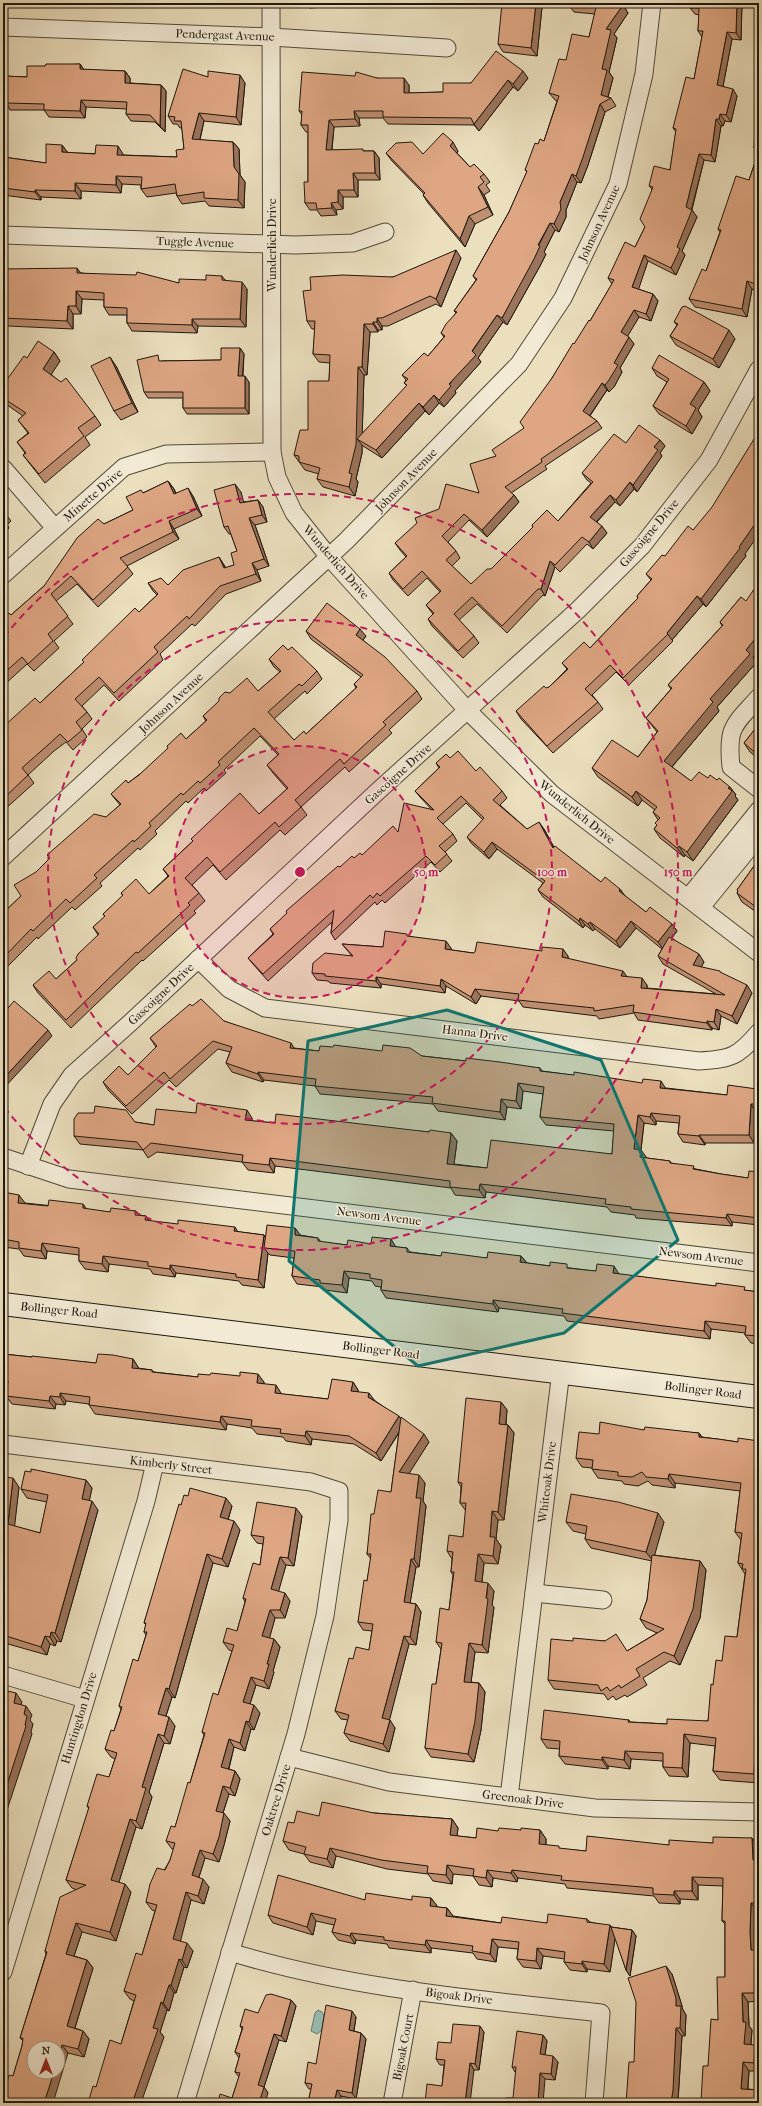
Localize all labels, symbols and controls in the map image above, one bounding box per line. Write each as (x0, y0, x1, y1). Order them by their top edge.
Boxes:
street label: Pendergast Avenue (175, 26, 275, 44)
street label: Johnson Avenue (575, 183, 623, 264)
street label: Wunderlich Drive (265, 198, 279, 293)
street label: Tuggle Avenue (156, 234, 234, 250)
street label: Johnson Avenue (372, 445, 440, 515)
street label: Minette Drive (61, 465, 125, 524)
street label: Gascoigne Drive (616, 496, 682, 570)
street label: Wunderlich Drive (299, 521, 372, 602)
street label: Johnson Avenue (135, 670, 206, 737)
street label: Gascoigne Drive (362, 740, 434, 807)
street label: Wunderlich Drive (536, 777, 618, 847)
centre of rings (293, 865, 307, 879)
text: 50 m (414, 865, 439, 879)
text: 100 m (537, 865, 568, 879)
text: 150 m (664, 865, 693, 879)
street label: Gascoigne Drive (125, 960, 197, 1028)
street label: Hanna Drive (441, 1022, 509, 1044)
street label: Newsom Avenue (336, 1204, 422, 1228)
street label: Newsom Avenue (658, 1244, 744, 1268)
street label: Bollinger Road (20, 1299, 99, 1321)
street label: Bollinger Road (342, 1338, 421, 1362)
street label: Bollinger Road (664, 1378, 743, 1402)
street label: Whiteoak Drive (535, 1440, 559, 1524)
street label: Kimberly Street (129, 1453, 214, 1477)
street label: Huntingdon Drive (58, 1670, 100, 1766)
street label: Oaktree Drive (258, 1762, 294, 1838)
street label: Greenoak Drive (481, 1787, 565, 1811)
street label: Bigoak Drive (425, 1985, 493, 2007)
street label: Bigoak Court (390, 2011, 417, 2082)
north arrow (26, 2040, 66, 2080)
text: N (42, 2044, 51, 2057)

